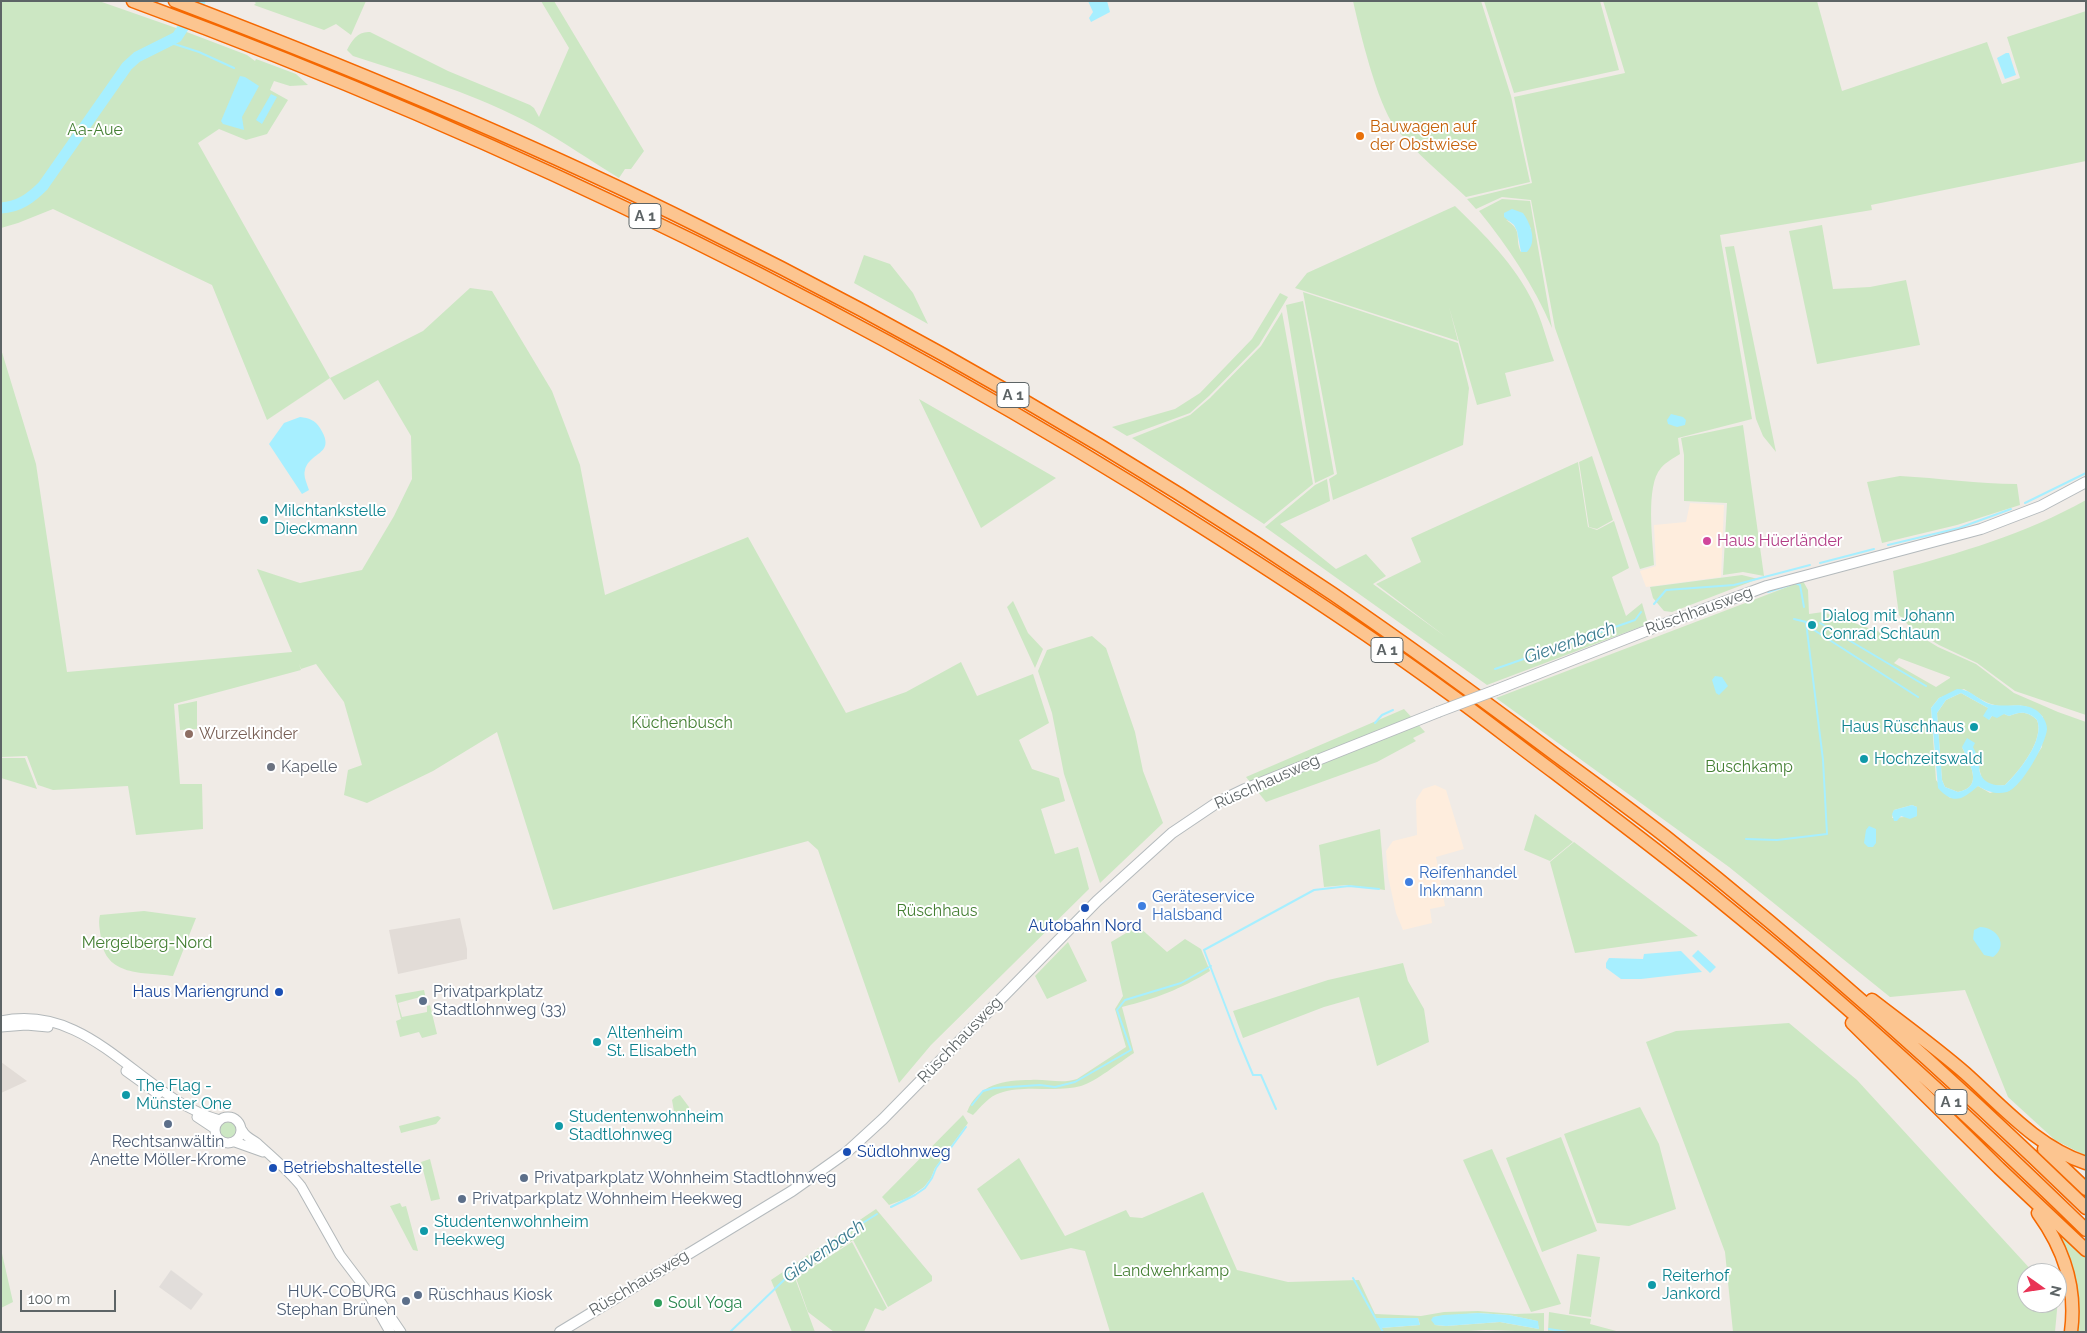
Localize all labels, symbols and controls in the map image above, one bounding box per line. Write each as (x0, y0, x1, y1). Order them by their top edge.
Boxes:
place label: Bauwagen auf der Obstwiese (1370, 117, 1477, 155)
park label: Aa-Aue (67, 120, 123, 140)
marker: Bauwagen auf der Obstwiese (1354, 130, 1366, 142)
road number: A 1 (629, 204, 661, 228)
road number: A 1 (997, 382, 1029, 408)
place label: Milchtankstelle Dieckmann (274, 501, 386, 539)
marker: Milchtankstelle Dieckmann (258, 514, 270, 526)
place label: Haus Hüerländer (1717, 531, 1842, 551)
marker: Haus Hüerländer (1701, 535, 1713, 547)
street label: Rüschhausweg (1643, 583, 1755, 639)
place label: Dialog mit Johann Conrad Schlaun (1822, 606, 1955, 644)
water label: Gievenbach (1522, 617, 1618, 669)
marker: Dialog mit Johann Conrad Schlaun (1806, 619, 1818, 631)
road number: A 1 (1371, 638, 1403, 662)
park label: Küchenbusch (631, 713, 733, 733)
place label: Haus Rüschhaus (1841, 717, 1964, 737)
marker: Haus Rüschhaus (1968, 721, 1980, 733)
place label: Wurzelkinder (199, 724, 298, 744)
marker: Wurzelkinder (183, 728, 195, 740)
place label: Hochzeitswald (1874, 749, 1983, 769)
street label: Rüschhausweg (1212, 750, 1322, 814)
marker: Hochzeitswald (1858, 753, 1870, 765)
place label: Kapelle (281, 757, 337, 777)
park label: Buschkamp (1705, 757, 1793, 777)
marker: Kapelle (265, 761, 277, 773)
place label: Reifenhandel Inkmann (1419, 863, 1517, 901)
marker: Reifenhandel Inkmann (1403, 876, 1415, 888)
place label: Geräteservice Halsband (1152, 887, 1255, 925)
marker: Geräteservice Halsband (1136, 900, 1148, 912)
park label: Rüschhaus (897, 901, 977, 921)
marker: Autobahn Nord (1079, 902, 1091, 914)
place label: Autobahn Nord (1028, 916, 1142, 936)
park label: Mergelberg-Nord (82, 933, 212, 953)
place label: Haus Mariengrund (132, 982, 269, 1002)
place label: Privatparkplatz Stadtlohnweg (33) (433, 982, 566, 1020)
marker: Haus Mariengrund (273, 986, 285, 998)
street label: Rüschhausweg (914, 993, 1006, 1087)
marker: Privatparkplatz Stadtlohnweg (33) (417, 995, 429, 1007)
place label: Altenheim St. Elisabeth (607, 1023, 697, 1061)
marker: Altenheim St. Elisabeth (591, 1036, 603, 1048)
place label: The Flag - Münster One (136, 1076, 232, 1114)
marker: The Flag - Münster One (120, 1089, 132, 1101)
road number: A 1 (1935, 1090, 1967, 1114)
place label: Studentenwohnheim Stadtlohnweg (569, 1107, 724, 1145)
marker: Rechtsanwältin Anette Möller-Krome (162, 1118, 174, 1130)
marker: Studentenwohnheim Stadtlohnweg (553, 1120, 565, 1132)
place label: Rechtsanwältin Anette Möller-Krome (90, 1132, 246, 1170)
place label: Südlohnweg (857, 1142, 951, 1162)
marker: Südlohnweg (841, 1146, 853, 1158)
place label: Betriebshaltestelle (283, 1158, 422, 1178)
marker: Betriebshaltestelle (267, 1162, 279, 1174)
place label: Privatparkplatz Wohnheim Stadtlohnweg (534, 1168, 836, 1188)
marker: Privatparkplatz Wohnheim Stadtlohnweg (518, 1172, 530, 1184)
place label: Privatparkplatz Wohnheim Heekweg (472, 1189, 742, 1209)
marker: Privatparkplatz Wohnheim Heekweg (456, 1193, 468, 1205)
place label: Studentenwohnheim Heekweg (434, 1212, 589, 1250)
water label: Gievenbach (779, 1215, 869, 1287)
marker: Studentenwohnheim Heekweg (418, 1225, 430, 1237)
street label: Rüschhausweg (586, 1246, 692, 1320)
park label: Landwehrkamp (1113, 1261, 1229, 1281)
north arrow (2017, 1263, 2067, 1313)
place label: Reiterhof Jankord (1662, 1266, 1729, 1304)
marker: Reiterhof Jankord (1646, 1279, 1658, 1291)
scale bar (22, 1280, 119, 1312)
place label: HUK-COBURG Stephan Brünen (277, 1282, 396, 1320)
text: N (2047, 1284, 2065, 1298)
place label: Rüschhaus Kiosk (428, 1285, 553, 1305)
marker: Rüschhaus Kiosk (412, 1289, 424, 1301)
text: 100 m (28, 1290, 70, 1308)
place label: Soul Yoga (668, 1293, 742, 1313)
marker: HUK-COBURG Stephan Brünen (400, 1295, 412, 1307)
marker: Soul Yoga (652, 1297, 664, 1309)

